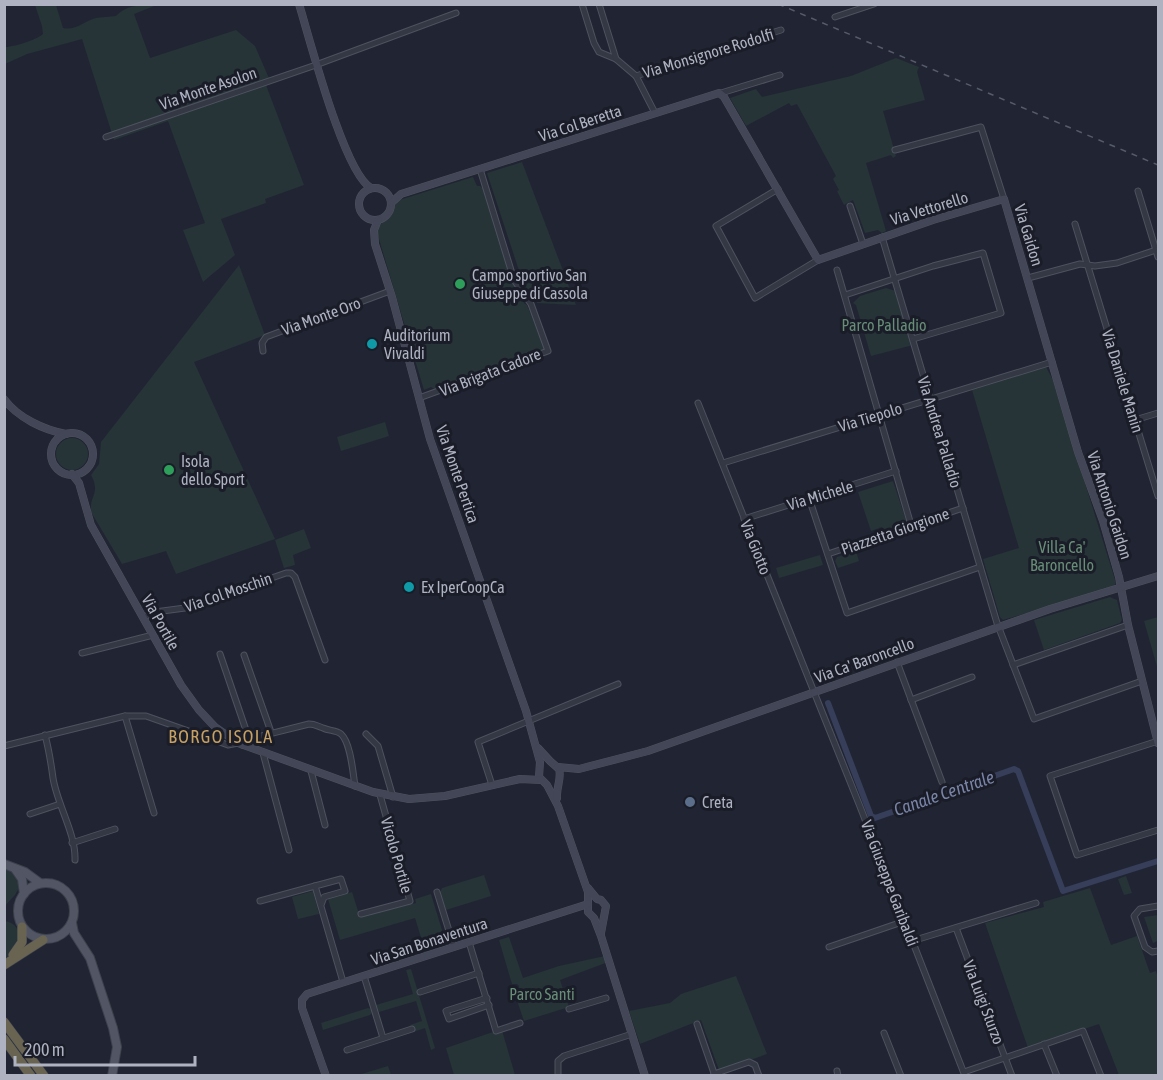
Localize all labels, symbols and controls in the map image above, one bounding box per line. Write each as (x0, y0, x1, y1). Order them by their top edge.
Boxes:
street label: Via Monsignore Rodolfi (640, 25, 776, 82)
street label: Via Monte Asolon (157, 63, 259, 113)
street label: Via Col Beretta (536, 101, 624, 145)
street label: Via Vettorello (888, 188, 970, 228)
street label: Via Gaidon (1011, 202, 1047, 268)
place label: Campo sportivo San Giuseppe di Cassola (472, 266, 588, 303)
marker: Campo sportivo San Giuseppe di Cassola (453, 277, 467, 291)
street label: Via Monte Oro (279, 293, 363, 339)
park label: Parco Palladio (842, 316, 926, 334)
place label: Auditorium Vivaldi (384, 326, 450, 362)
street label: Via Daniele Manin (1099, 327, 1147, 435)
marker: Auditorium Vivaldi (365, 337, 379, 351)
street label: Via Brigata Cadore (437, 344, 544, 401)
street label: Via Andrea Palladio (914, 374, 966, 490)
street label: Via Tiepolo (836, 399, 904, 436)
street label: Via Monte Pertica (433, 423, 483, 525)
street label: Via Antonio Gaidon (1084, 449, 1136, 561)
place label: Isola dello Sport (181, 452, 245, 489)
marker: Isola dello Sport (162, 463, 176, 477)
street label: Via Michele (785, 476, 855, 514)
street label: Piazzetta Giorgione (839, 504, 952, 559)
street label: Via Giotto (737, 517, 775, 577)
park label: Villa Ca' Baroncello (1030, 538, 1094, 574)
street label: Via Col Moschin (182, 569, 274, 615)
place label: Ex IperCoopCa (421, 578, 505, 597)
marker: Ex IperCoopCa (402, 580, 416, 594)
street label: Via Portile (138, 591, 184, 653)
street label: Via Ca' Baroncello (812, 634, 916, 686)
district label: BORGO ISOLA (168, 726, 274, 747)
water label: Canale Centrale (891, 766, 997, 820)
place label: Creta (702, 793, 733, 811)
marker: Creta (683, 795, 697, 809)
street label: Vicolo Portile (378, 815, 416, 895)
street label: Via Giuseppe Garibaldi (857, 818, 922, 949)
street label: Via San Bonaventura (369, 914, 489, 968)
street label: Via Luigi Sturzo (959, 958, 1008, 1047)
park label: Parco Santi (509, 985, 575, 1003)
scale bar (15, 1029, 195, 1067)
text: 200 m (24, 1039, 65, 1060)

